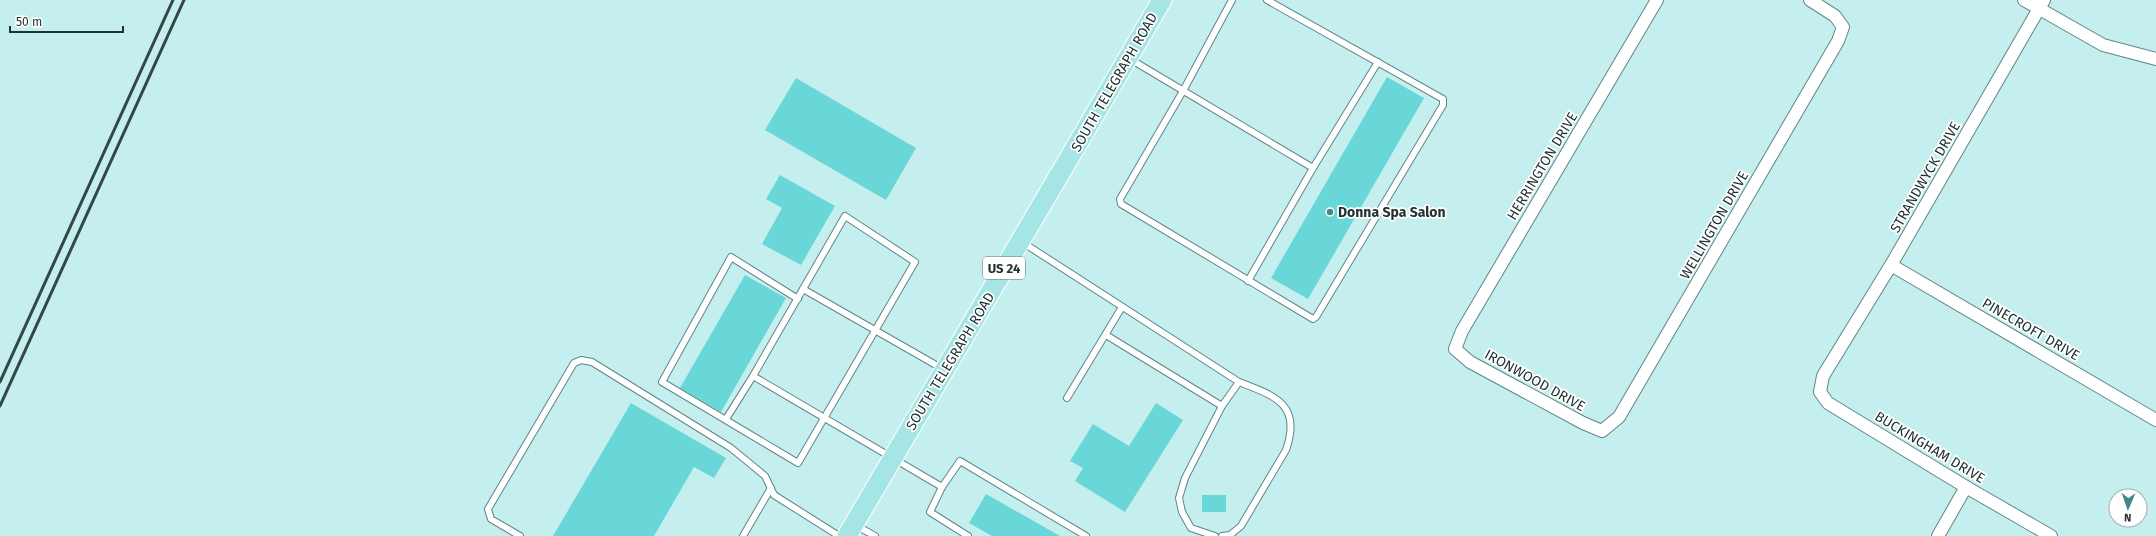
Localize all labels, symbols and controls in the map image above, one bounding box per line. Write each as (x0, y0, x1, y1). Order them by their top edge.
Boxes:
scale bar (10, 8, 123, 34)
street label: SOUTH TELEGRAPH ROAD (1068, 10, 1161, 155)
text: 50 m (16, 15, 42, 29)
street label: HERRINGTON DRIVE (1504, 109, 1581, 223)
street label: STRANDWYCK DRIVE (1887, 119, 1964, 236)
street label: WELLINGTON DRIVE (1677, 168, 1752, 282)
place label: Donna Spa Salon (1338, 204, 1446, 221)
marker: Donna Spa Salon (1325, 207, 1335, 217)
road number: US 24 (983, 257, 1025, 279)
street label: SOUTH TELEGRAPH ROAD (903, 289, 998, 433)
street label: PINECROFT DRIVE (1979, 295, 2083, 364)
street label: IRONWOOD DRIVE (1482, 346, 1588, 415)
street label: BUCKINGHAM DRIVE (1872, 408, 1988, 487)
north arrow (2108, 488, 2148, 528)
text: N (2124, 511, 2132, 524)

